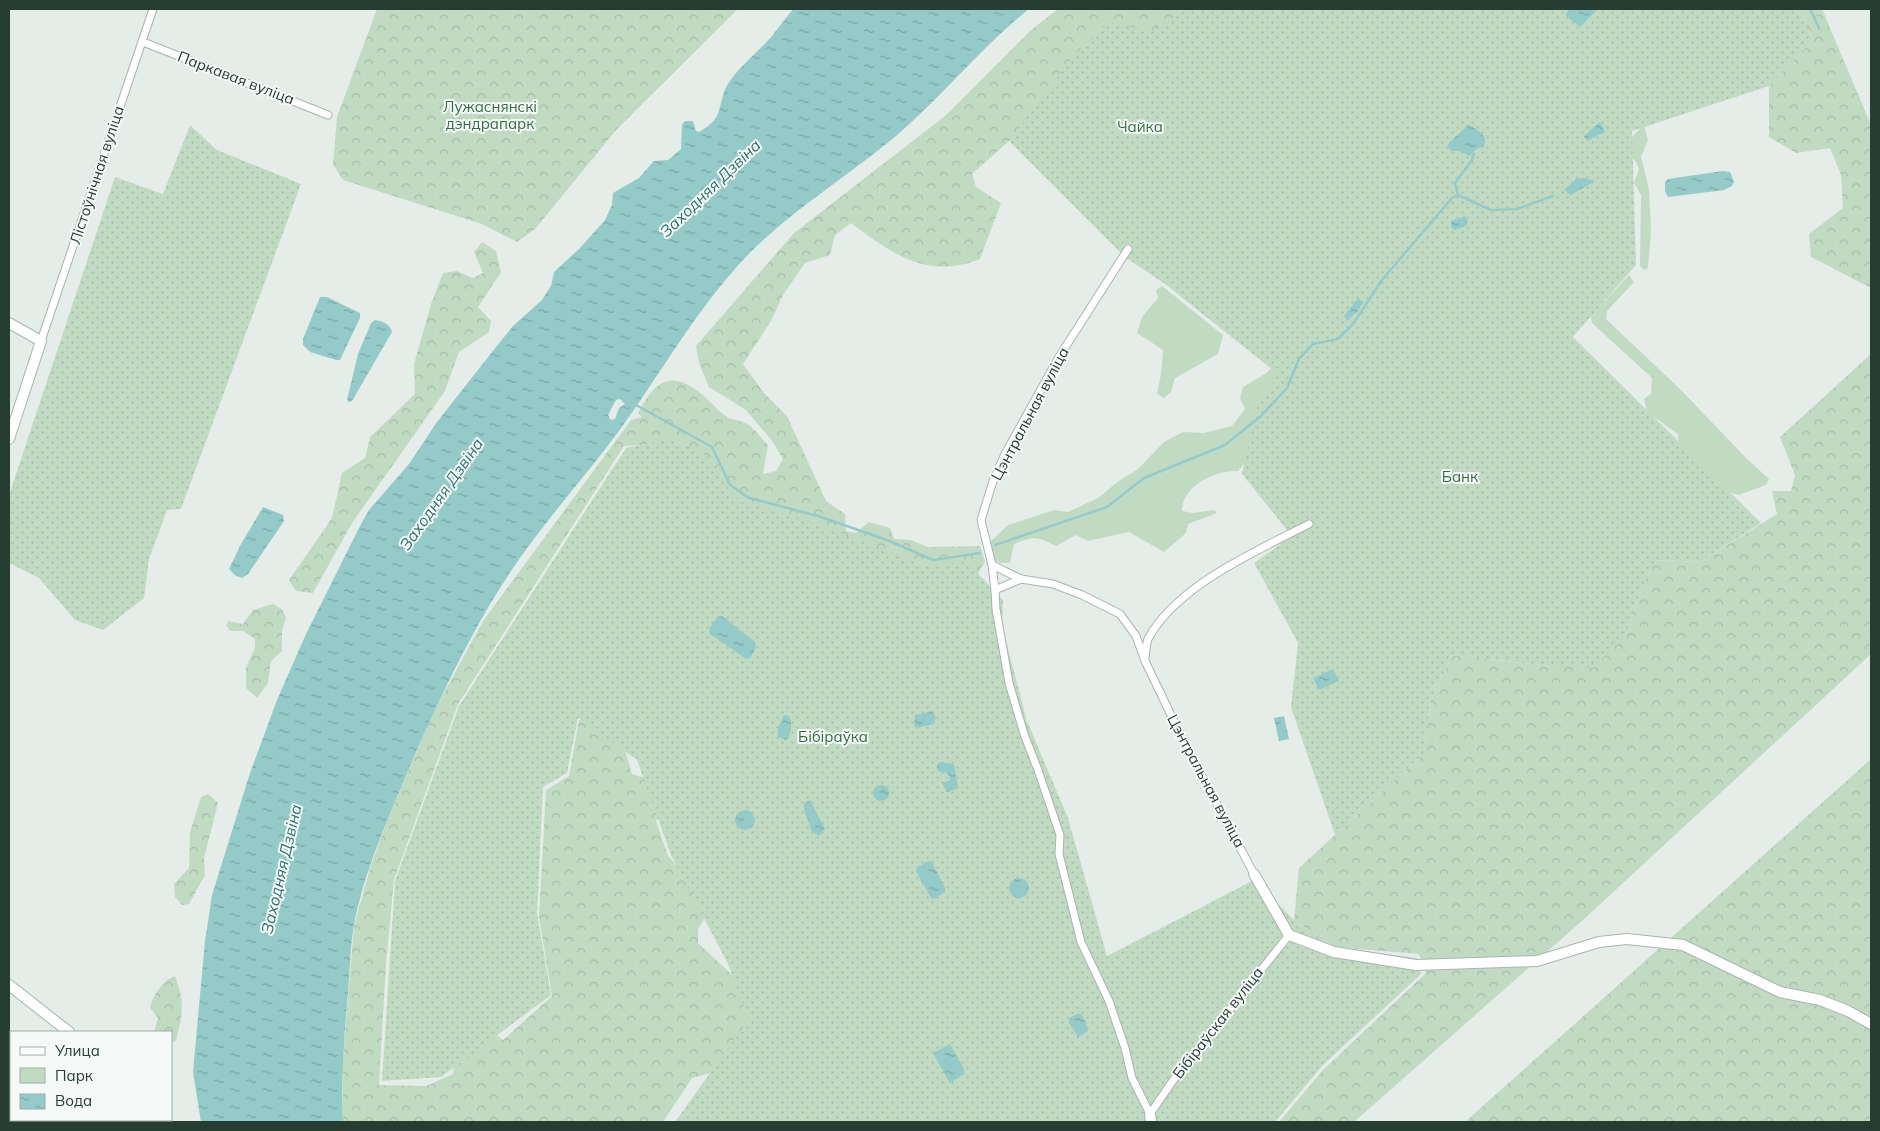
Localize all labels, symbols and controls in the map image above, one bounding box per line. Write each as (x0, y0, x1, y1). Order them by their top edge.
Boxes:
street label: Паркавая вуліца (175, 47, 297, 109)
park label: Лужаснянскі дэндрапарк (443, 97, 537, 133)
street label: Лістоўнічная вуліца (65, 103, 128, 247)
park label: Чайка (1117, 117, 1163, 136)
water label: Заходняя Дзвіна (655, 135, 765, 241)
street label: Цэнтральная вуліца (986, 344, 1073, 484)
water label: Заходняя Дзвіна (395, 434, 487, 554)
park label: Банк (1442, 467, 1479, 486)
street label: Цэнтральная вуліца (1163, 711, 1250, 851)
park label: Бібіраўка (798, 727, 868, 746)
water label: Заходняя Дзвіна (256, 802, 306, 936)
street label: Бібіраўская вуліца (1168, 963, 1267, 1082)
legend (10, 1031, 172, 1121)
text: Улица (54, 1041, 100, 1060)
text: Парк (55, 1066, 94, 1085)
text: Вода (55, 1091, 92, 1110)

